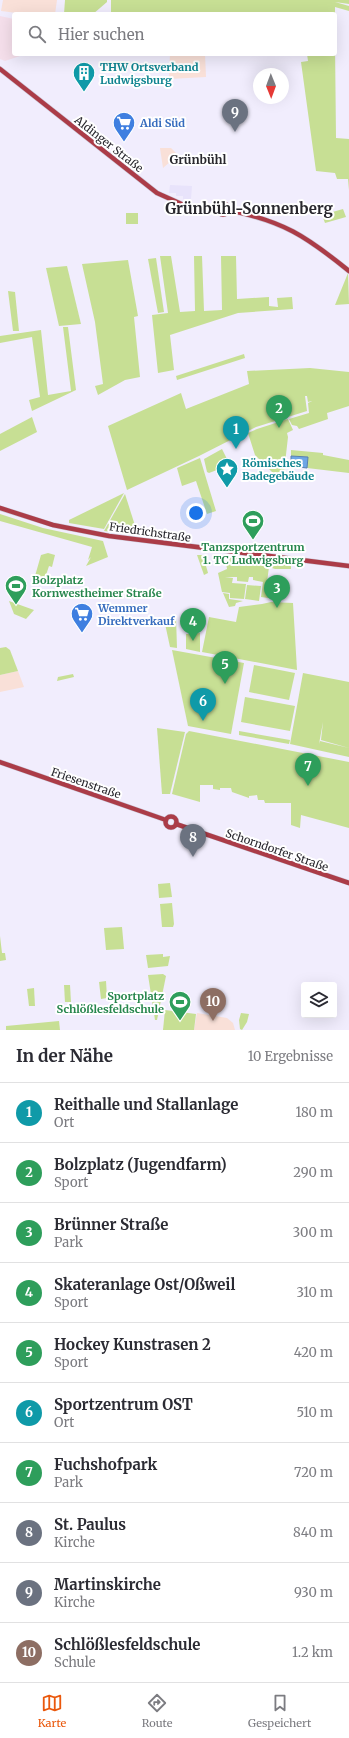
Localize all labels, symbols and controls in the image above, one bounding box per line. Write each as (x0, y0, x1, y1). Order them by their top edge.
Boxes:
search box (12, 12, 337, 56)
icon: search (26, 23, 48, 45)
text: Hier suchen (58, 25, 145, 44)
building icon: THW Ortsverband Ludwigsburg (71, 60, 97, 93)
place label: THW Ortsverband Ludwigsburg (100, 60, 199, 87)
north arrow (253, 68, 289, 104)
pin: 9 (222, 99, 248, 132)
supermarket icon: Aldi Süd (111, 110, 137, 143)
street label: Aldinger Straße (71, 112, 146, 175)
place label: Aldi Süd (139, 116, 185, 130)
district label: Grünbühl (170, 152, 227, 167)
district label: Grünbühl-Sonnenberg (165, 199, 333, 218)
pin: 2 (266, 395, 292, 428)
pin: 1 (223, 416, 249, 449)
place icon: Römisches Badegebäude (214, 456, 240, 489)
place label: Römisches Badegebäude (242, 456, 314, 483)
your location (186, 503, 206, 523)
sports icon: Tanzsportzentrum 1. TC Ludwigsburg (240, 508, 266, 541)
street label: Friedrichstraße (108, 519, 192, 545)
place label: Tanzsportzentrum 1. TC Ludwigsburg (201, 540, 305, 567)
sports icon: Bolzplatz Kornwestheimer Straße (3, 573, 29, 606)
place label: Bolzplatz Kornwestheimer Straße (32, 573, 162, 600)
pin: 3 (264, 575, 290, 608)
supermarket icon: Wemmer Direktverkauf (69, 601, 95, 634)
place label: Wemmer Direktverkauf (97, 601, 175, 628)
pin: 4 (180, 608, 206, 641)
pin: 5 (212, 651, 238, 684)
pin: 6 (190, 688, 216, 721)
pin: 7 (295, 753, 321, 786)
street label: Friesenstraße (49, 765, 123, 802)
pin: 8 (180, 824, 206, 857)
street label: Schorndorfer Straße (224, 826, 331, 874)
map controls (301, 982, 337, 1018)
button: layers (301, 982, 337, 1018)
pin: 10 (200, 988, 226, 1021)
place label: Sportplatz Schlößlesfeldschule (57, 989, 164, 1016)
sports icon: Sportplatz Schlößlesfeldschule (167, 989, 193, 1022)
text: In der Nähe (16, 1045, 113, 1067)
text: 10 Ergebnisse (248, 1048, 333, 1065)
text: Reithalle und Stallanlage (54, 1095, 238, 1114)
text: 1 (26, 1104, 32, 1121)
text: 180 m (295, 1104, 333, 1121)
text: Ort (54, 1114, 74, 1131)
text: Bolzplatz (Jugendfarm) (54, 1155, 227, 1174)
text: 2 (25, 1164, 33, 1181)
text: 290 m (293, 1164, 333, 1181)
text: Sport (54, 1174, 88, 1191)
text: Brünner Straße (54, 1215, 168, 1234)
text: 3 (25, 1224, 33, 1241)
text: 300 m (293, 1224, 333, 1241)
text: Park (54, 1234, 83, 1251)
text: Skateranlage Ost/Oßweil (54, 1275, 235, 1294)
text: 4 (25, 1284, 33, 1301)
text: 310 m (296, 1284, 333, 1301)
text: Sport (54, 1294, 88, 1311)
text: Hockey Kunstrasen 2 (54, 1335, 211, 1354)
text: 5 (25, 1344, 33, 1361)
text: 420 m (294, 1344, 333, 1361)
text: Sport (54, 1354, 88, 1371)
text: Sportzentrum OST (54, 1395, 193, 1414)
text: 6 (25, 1404, 33, 1421)
text: 510 m (296, 1404, 333, 1421)
text: Ort (54, 1414, 74, 1431)
text: Fuchshofpark (54, 1455, 157, 1474)
text: 7 (25, 1464, 33, 1481)
text: 720 m (294, 1464, 333, 1481)
text: Park (54, 1474, 83, 1491)
text: St. Paulus (54, 1515, 126, 1534)
text: 8 (25, 1524, 33, 1541)
text: 840 m (293, 1524, 333, 1541)
text: Kirche (54, 1534, 95, 1551)
text: Martinskirche (54, 1575, 161, 1594)
text: 9 (25, 1584, 33, 1601)
text: 930 m (294, 1584, 333, 1601)
text: Kirche (54, 1594, 95, 1611)
text: Schlößlesfeldschule (54, 1635, 200, 1654)
text: 10 (22, 1644, 36, 1661)
text: 1.2 km (292, 1644, 333, 1661)
text: Schule (54, 1654, 96, 1671)
tab: Karte (38, 1692, 66, 1730)
tab: Route (142, 1692, 172, 1730)
tab: Gespeichert (248, 1692, 311, 1730)

